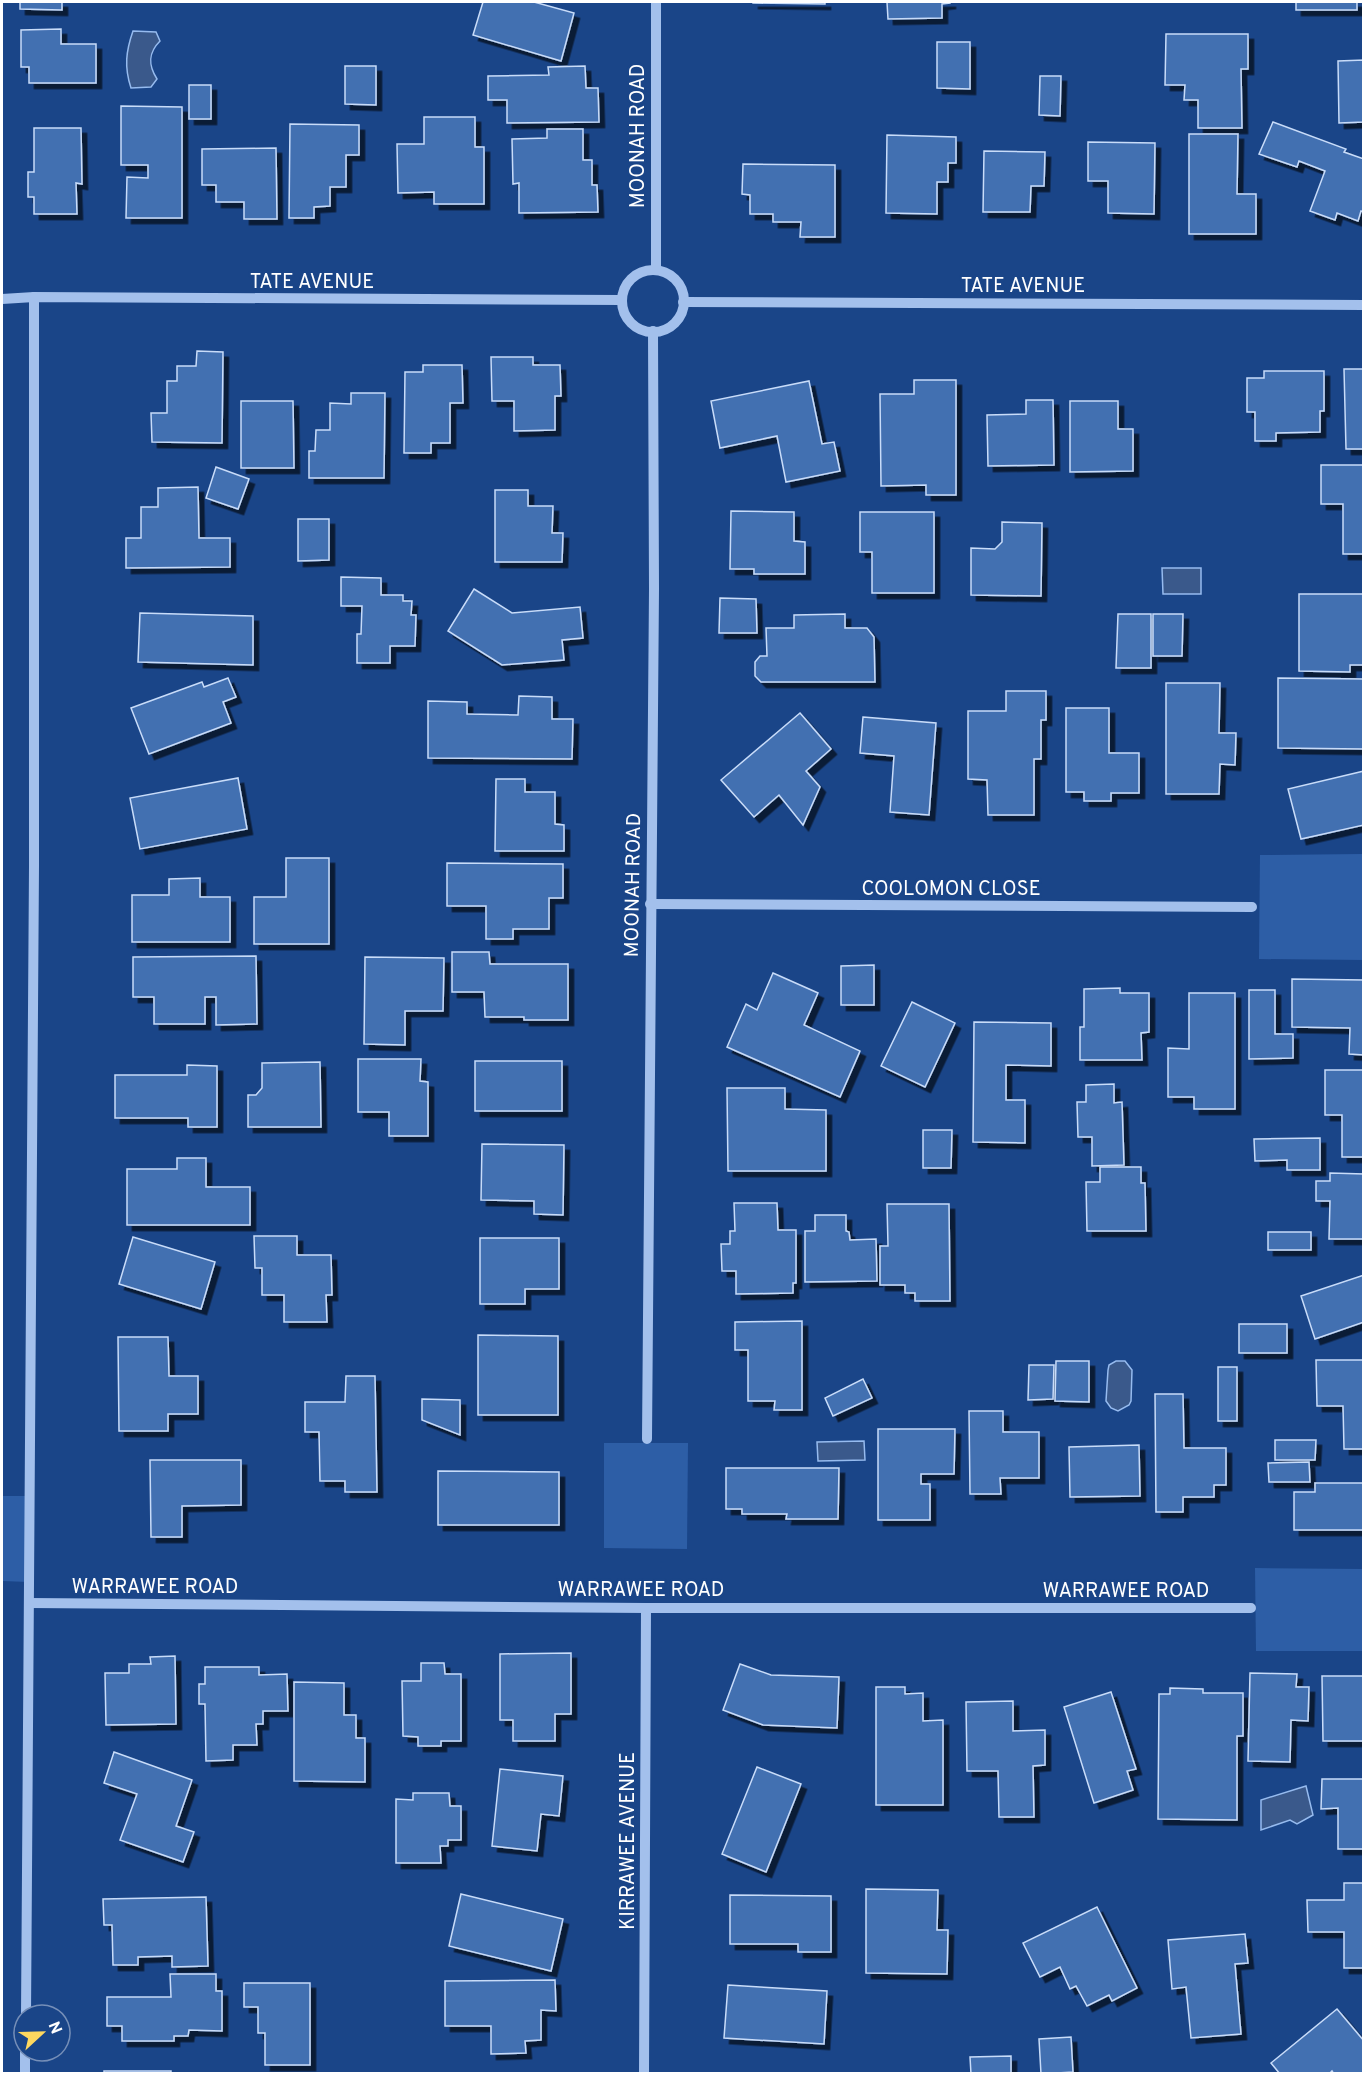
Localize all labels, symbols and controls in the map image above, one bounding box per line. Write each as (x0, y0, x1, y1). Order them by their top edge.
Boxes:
street label: MOONAH ROAD (626, 64, 652, 208)
street label: TATE AVENUE (250, 270, 374, 296)
street label: TATE AVENUE (961, 274, 1085, 300)
street label: MOONAH ROAD (620, 813, 648, 958)
street label: COOLOMON CLOSE (861, 877, 1041, 903)
street label: WARRAWEE ROAD (72, 1575, 238, 1601)
street label: WARRAWEE ROAD (558, 1578, 724, 1604)
street label: WARRAWEE ROAD (1043, 1579, 1209, 1605)
street label: KIRRAWEE AVENUE (616, 1752, 642, 1930)
north arrow (12, 2003, 72, 2063)
text: N (43, 2019, 65, 2037)

